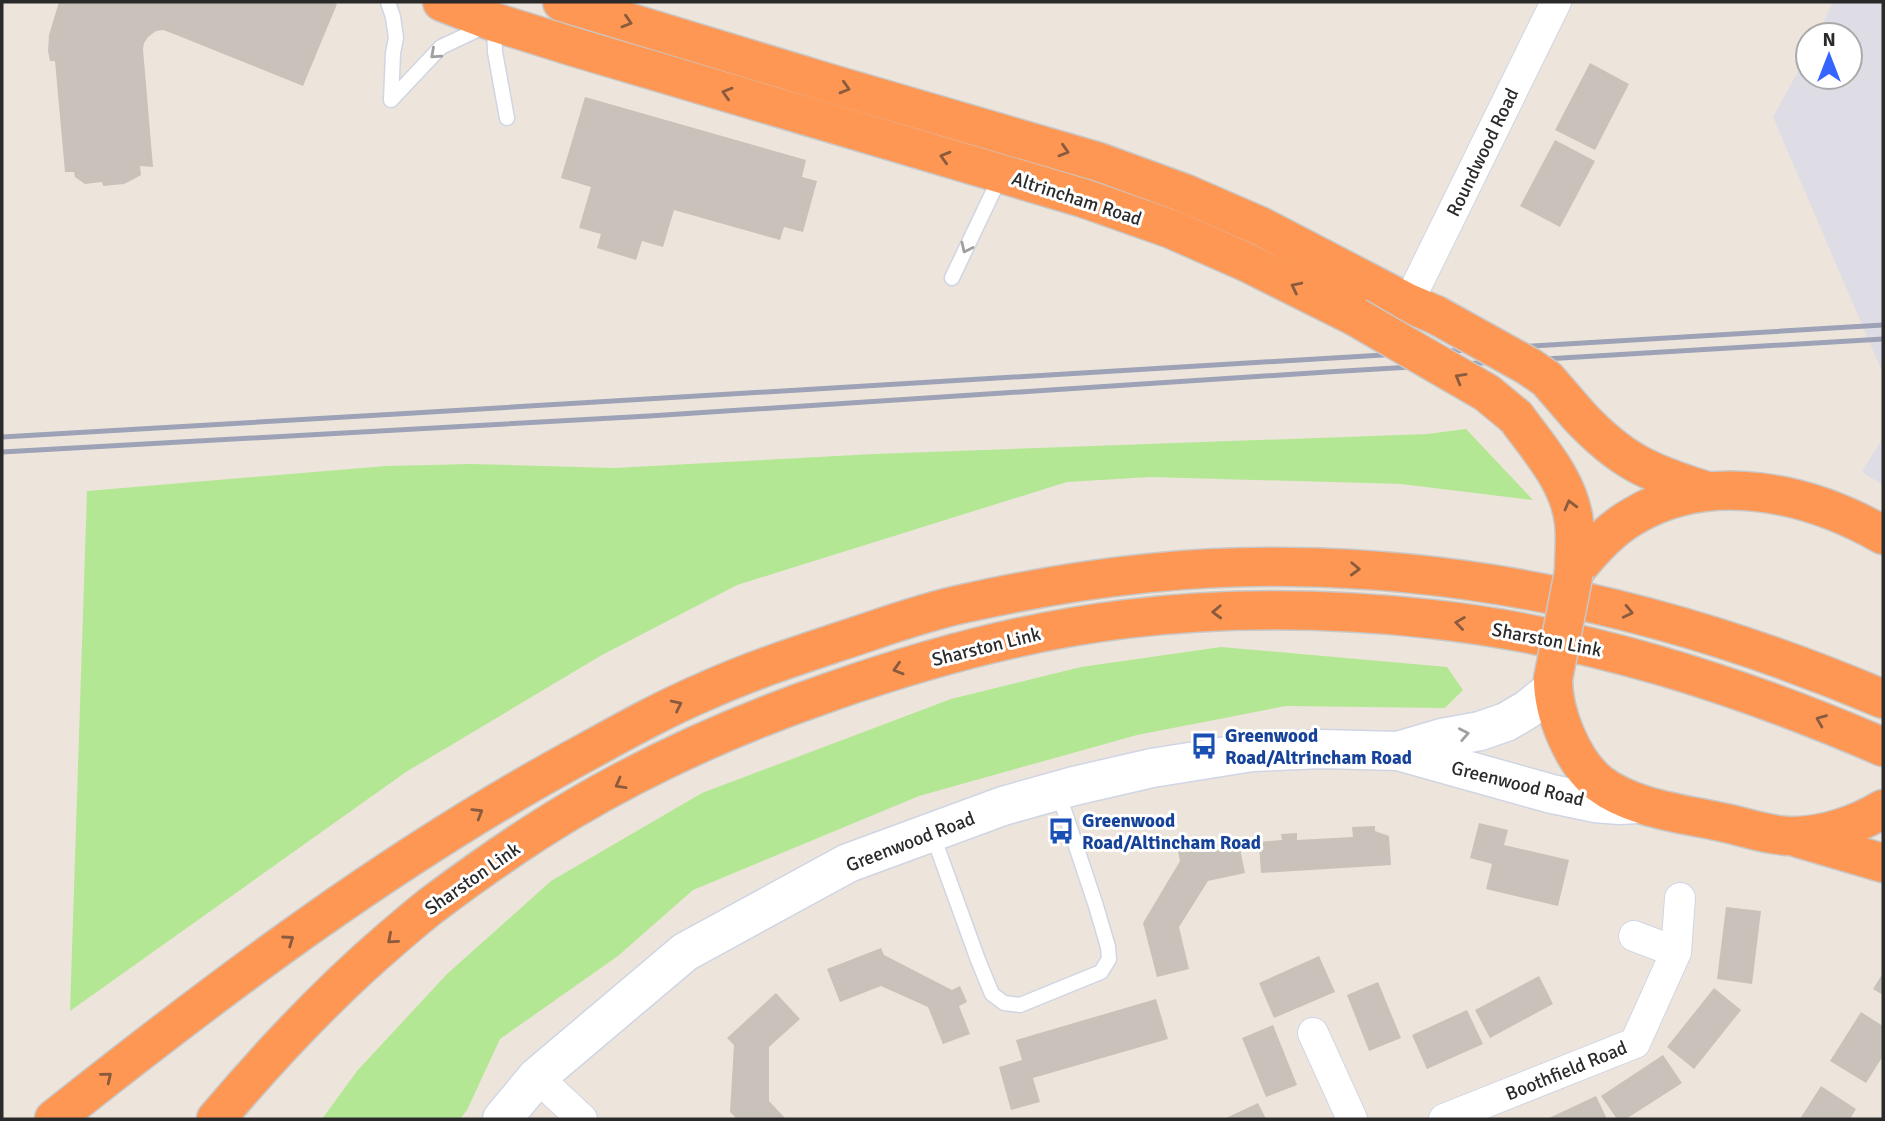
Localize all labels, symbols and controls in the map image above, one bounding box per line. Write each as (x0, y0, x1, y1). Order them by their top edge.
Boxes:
one-way arrow (621, 13, 633, 28)
north arrow (1794, 21, 1864, 91)
text: N (1822, 28, 1836, 52)
one-way arrow (430, 46, 443, 59)
one-way arrow (839, 80, 851, 94)
street label: Roundwood Road (1441, 84, 1524, 221)
one-way arrow (721, 87, 733, 102)
one-way arrow (1057, 142, 1069, 157)
one-way arrow (939, 151, 951, 166)
street label: Altrincham Road (1009, 167, 1145, 231)
one-way arrow (961, 241, 975, 253)
one-way arrow (1290, 281, 1303, 295)
one-way arrow (1455, 373, 1467, 386)
one-way arrow (1563, 499, 1578, 511)
one-way arrow (1350, 562, 1361, 577)
one-way arrow (1622, 604, 1634, 618)
one-way arrow (1211, 605, 1222, 620)
one-way arrow (1454, 616, 1466, 631)
street label: Sharston Link (1490, 618, 1604, 662)
street label: Sharston Link (929, 622, 1044, 672)
one-way arrow (892, 661, 904, 676)
one-way arrow (670, 699, 682, 713)
one-way arrow (1815, 714, 1828, 728)
place label: Greenwood Road/Altrincham Road (1225, 724, 1412, 770)
one-way arrow (1458, 727, 1470, 742)
bus stop icon: Greenwood Road/Altrincham Road (1189, 731, 1219, 761)
street label: Greenwood Road (1449, 756, 1587, 812)
one-way arrow (615, 776, 627, 789)
street label: Greenwood Road (843, 806, 978, 878)
one-way arrow (470, 809, 483, 822)
place label: Greenwood Road/Altincham Road (1082, 809, 1261, 855)
bus stop icon: Greenwood Road/Altincham Road (1046, 816, 1076, 846)
street label: Sharston Link (420, 837, 525, 921)
one-way arrow (387, 931, 400, 943)
one-way arrow (281, 936, 294, 948)
street label: Boothfield Road (1502, 1036, 1631, 1106)
one-way arrow (99, 1072, 112, 1085)

